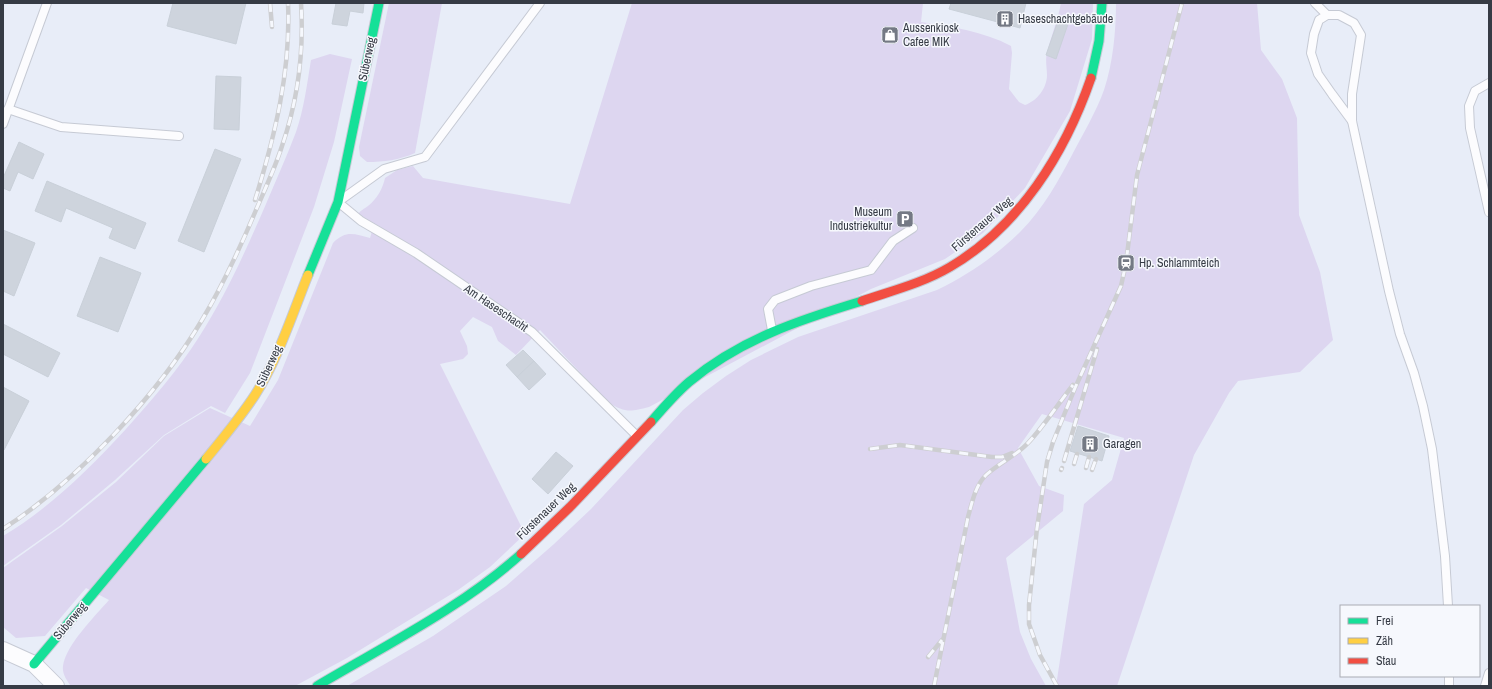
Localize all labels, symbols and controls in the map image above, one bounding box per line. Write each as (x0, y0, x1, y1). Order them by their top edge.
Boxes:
building icon: Haseschachtgebäude (995, 9, 1015, 29)
place label: Haseschachtgebäude (1018, 11, 1113, 27)
place label: Aussenkiosk Cafee MIK (902, 20, 959, 50)
shop icon: Aussenkiosk Cafee MIK (880, 25, 900, 45)
street label: Süberweg (355, 35, 380, 82)
street label: Fürstenauer Weg (948, 193, 1016, 255)
place label: Museum Industriekultur (830, 204, 893, 234)
parking icon: Museum Industriekultur (895, 209, 915, 229)
station icon: Hp. Schlammteich (1116, 253, 1136, 273)
place label: Hp. Schlammteich (1139, 255, 1219, 271)
street label: Am Haseschacht (460, 280, 532, 336)
street label: Süberweg (252, 342, 286, 389)
building icon: Garagen (1080, 434, 1100, 454)
place label: Garagen (1103, 436, 1141, 452)
street label: Fürstenauer Weg (513, 479, 579, 543)
street label: Süberweg (50, 598, 91, 643)
legend (1340, 605, 1480, 677)
text: Frei (1376, 613, 1394, 629)
text: Zäh (1376, 633, 1393, 649)
text: Stau (1376, 653, 1396, 669)

